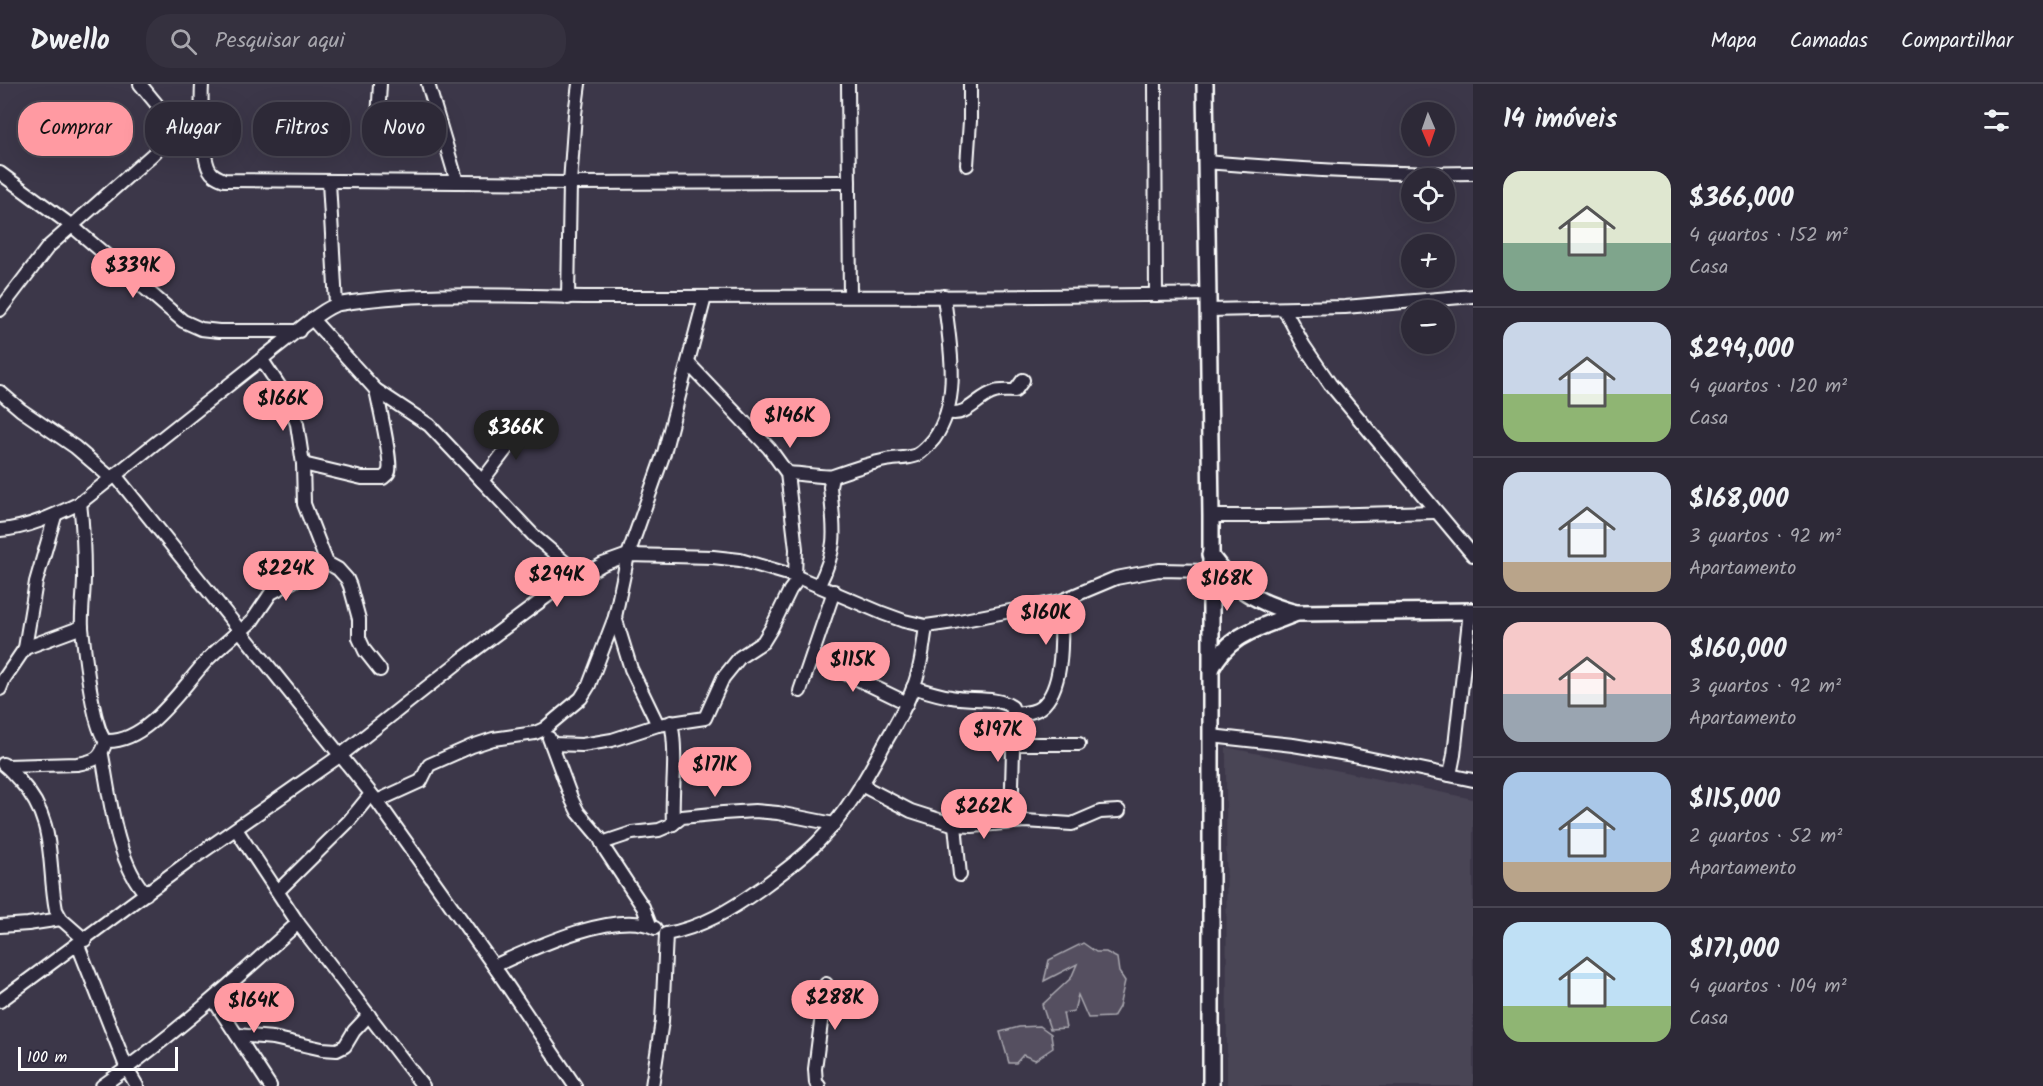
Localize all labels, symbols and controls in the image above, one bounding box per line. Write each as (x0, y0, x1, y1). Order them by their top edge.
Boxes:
search box (146, 14, 566, 68)
text: Dwello (30, 19, 110, 64)
text: Pesquisar aqui (215, 24, 345, 59)
icon: search (167, 25, 200, 58)
text: Mapa (1710, 25, 1757, 58)
text: Camadas (1790, 25, 1868, 58)
text: Compartilhar (1901, 25, 2013, 58)
text: 14 imóveis (1503, 99, 1617, 141)
chip: Comprar (18, 102, 133, 156)
chip: Alugar (145, 102, 241, 156)
chip: Filtros (253, 102, 350, 156)
chip: Novo (362, 102, 446, 156)
north arrow (1401, 102, 1455, 156)
map controls (1401, 102, 1455, 354)
icon: filters (1980, 104, 2013, 137)
button: locate (1401, 168, 1455, 222)
text: $366,000 (1689, 178, 1794, 220)
icon: home (1551, 195, 1623, 267)
text: 4 quartos · 152 m² (1689, 220, 1848, 252)
button: + (1401, 234, 1455, 288)
pin: $339K (91, 248, 175, 299)
text: $339K (105, 251, 161, 283)
text: Casa (1689, 252, 1728, 284)
button: − (1401, 300, 1455, 354)
text: $294,000 (1689, 329, 1794, 371)
icon: home (1551, 346, 1623, 418)
text: 4 quartos · 120 m² (1689, 371, 1847, 403)
pin: $166K (241, 381, 325, 432)
text: $166K (257, 384, 309, 416)
pin: $146K (748, 398, 832, 449)
text: $146K (764, 401, 816, 433)
text: Casa (1689, 403, 1728, 435)
pin: $366K (474, 410, 558, 461)
text: $366K (488, 413, 544, 445)
text: $168,000 (1689, 479, 1789, 521)
icon: home (1551, 496, 1623, 568)
text: 3 quartos · 92 m² (1689, 521, 1841, 553)
pin: $224K (244, 551, 328, 602)
text: Apartamento (1689, 553, 1796, 585)
text: $224K (257, 554, 315, 586)
pin: $294K (515, 557, 599, 608)
text: $294K (529, 560, 585, 592)
pin: $168K (1185, 561, 1269, 612)
text: $168K (1201, 564, 1253, 596)
pin: $160K (1004, 595, 1088, 646)
text: $160K (1020, 598, 1072, 630)
text: $160,000 (1689, 629, 1787, 671)
pin: $115K (811, 642, 895, 693)
text: $115K (830, 645, 876, 677)
icon: home (1551, 646, 1623, 718)
text: 3 quartos · 92 m² (1689, 671, 1841, 703)
text: Apartamento (1689, 703, 1796, 735)
pin: $197K (956, 712, 1040, 763)
text: $197K (973, 715, 1023, 747)
pin: $171K (673, 747, 757, 798)
text: $171K (692, 750, 738, 782)
text: $115,000 (1689, 779, 1780, 821)
pin: $262K (942, 789, 1026, 840)
text: $262K (955, 792, 1013, 824)
icon: home (1551, 796, 1623, 868)
text: 2 quartos · 52 m² (1689, 821, 1842, 853)
text: Apartamento (1689, 853, 1796, 885)
text: $171,000 (1689, 929, 1779, 971)
icon: home (1551, 946, 1623, 1018)
text: 4 quartos · 104 m² (1689, 971, 1847, 1003)
pin: $288K (793, 980, 877, 1031)
pin: $164K (212, 983, 296, 1034)
text: $288K (805, 983, 865, 1015)
text: $164K (228, 986, 280, 1018)
text: Casa (1689, 1003, 1728, 1035)
scale bar (18, 1044, 178, 1072)
text: 100 m (27, 1045, 67, 1070)

